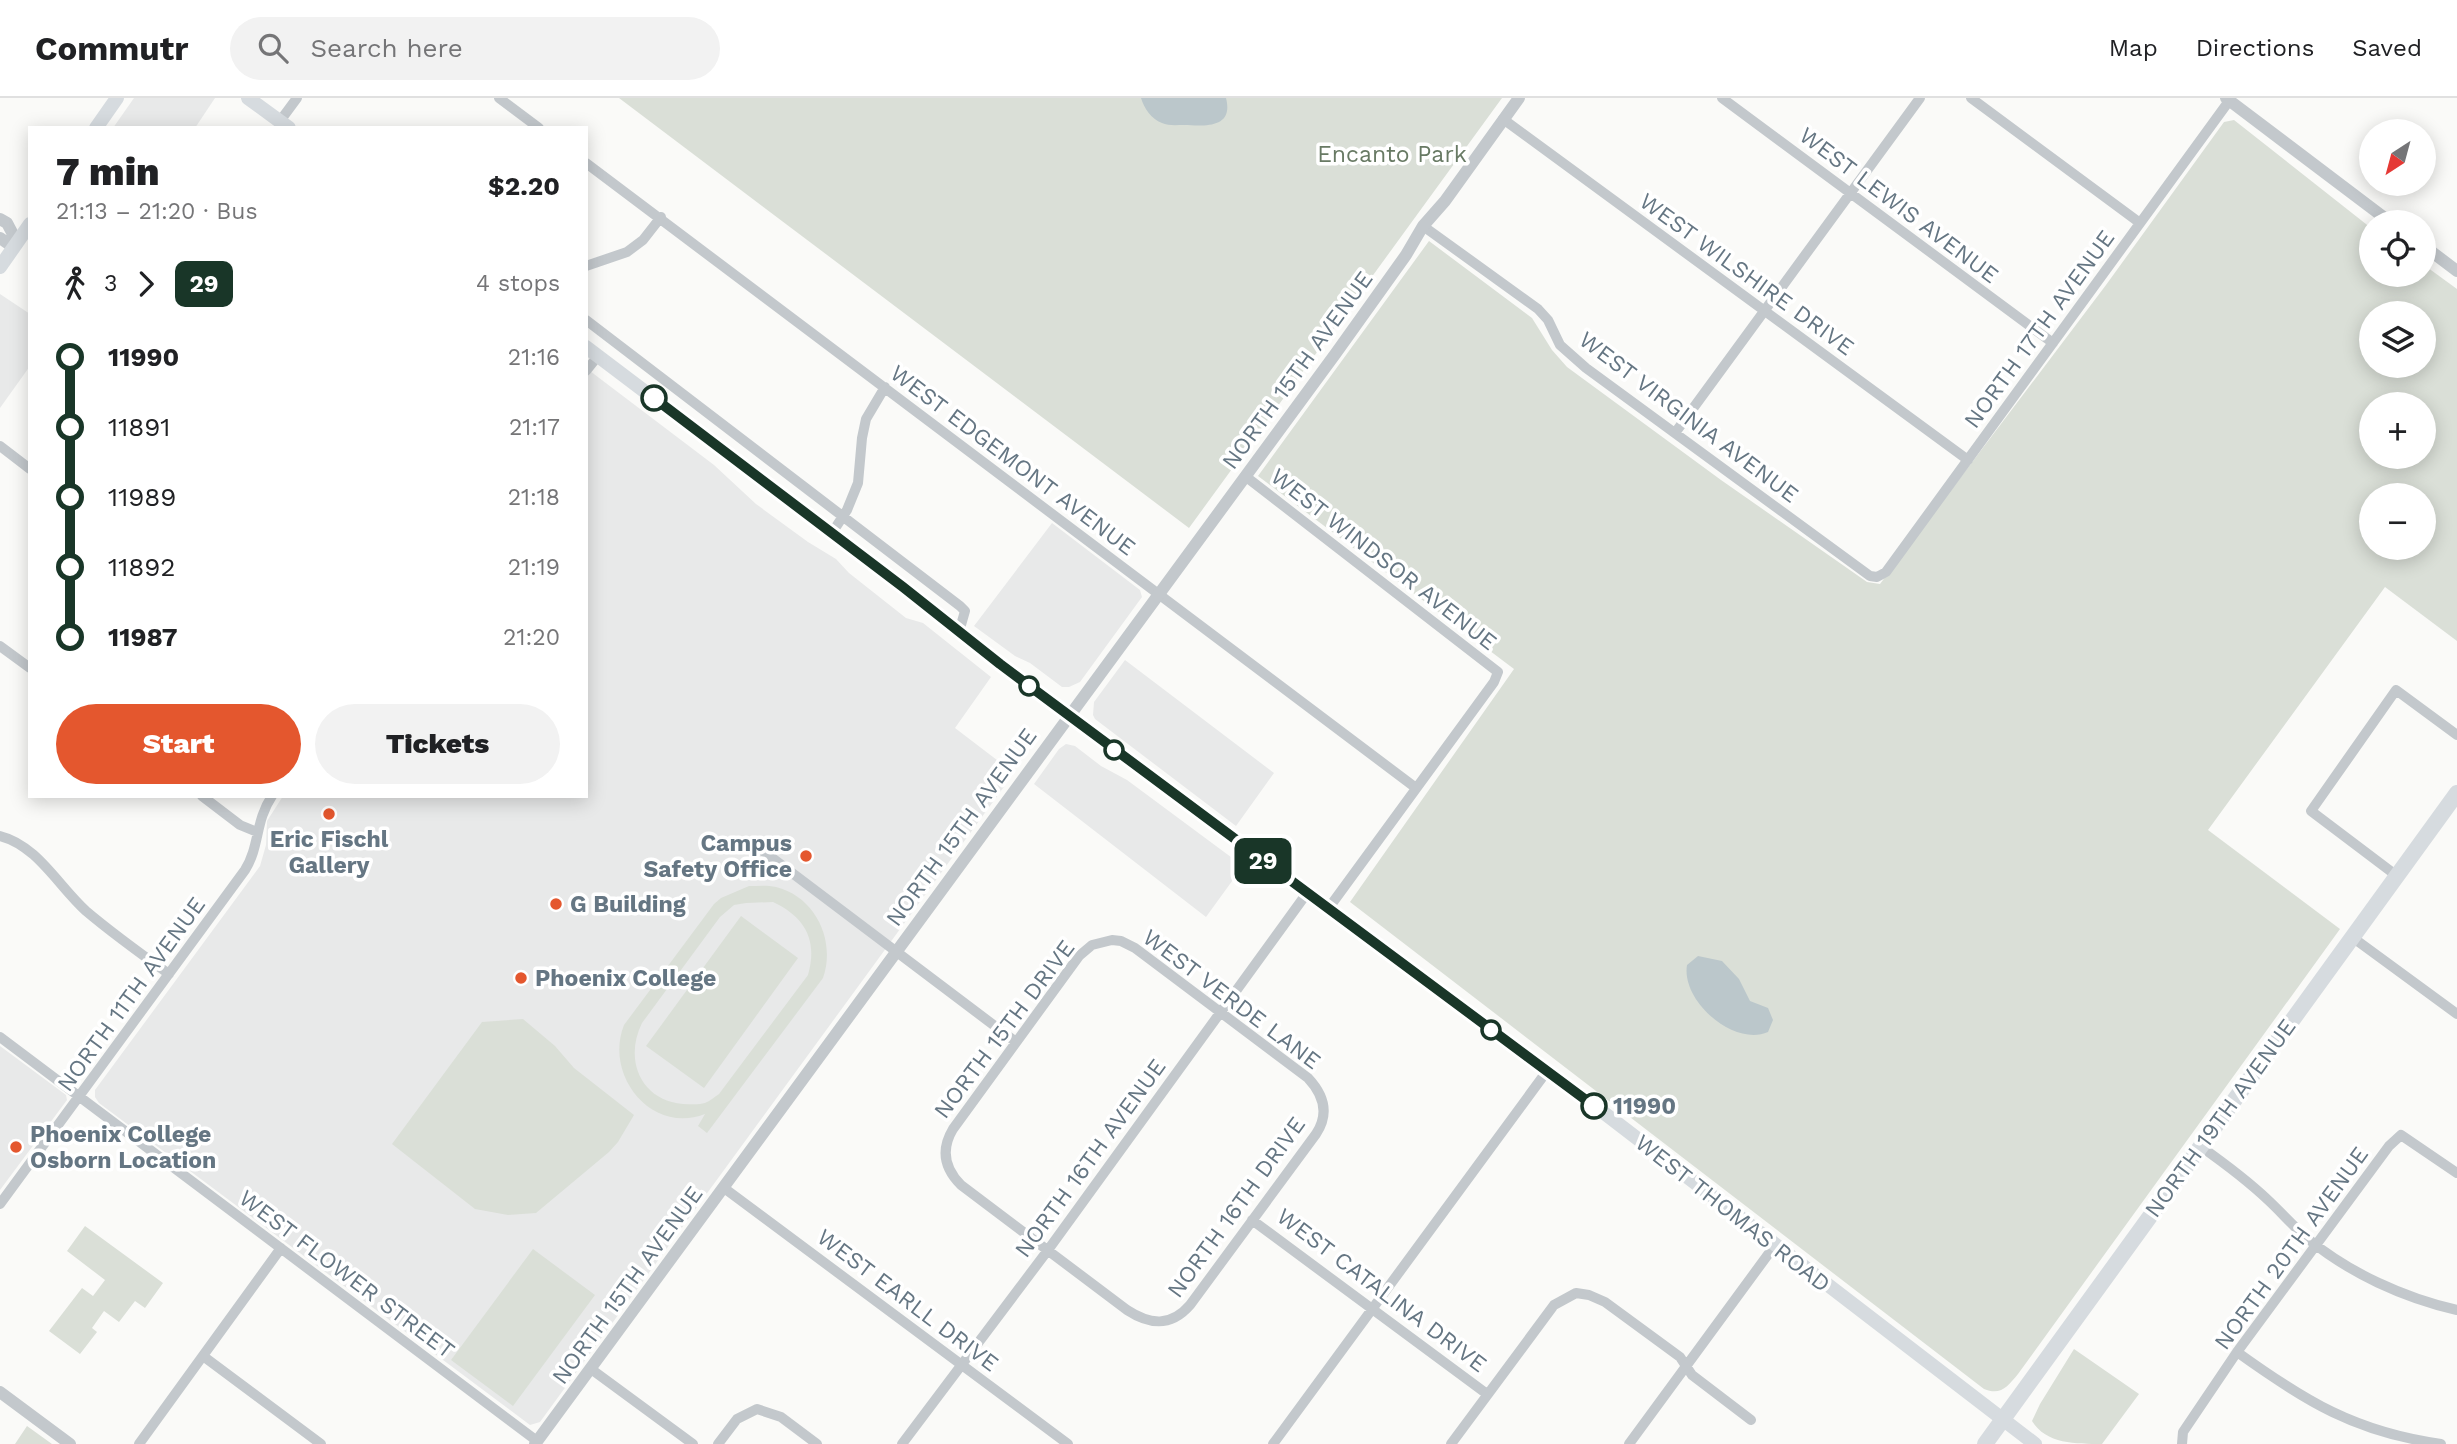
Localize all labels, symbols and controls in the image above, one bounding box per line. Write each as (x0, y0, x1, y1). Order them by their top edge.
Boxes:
search box (230, 17, 720, 80)
text: Commutr (35, 29, 188, 68)
icon: search (254, 29, 292, 67)
text: Search here (310, 33, 463, 63)
text: Map (2109, 34, 2158, 62)
text: Directions (2196, 34, 2314, 62)
text: Saved (2352, 34, 2422, 62)
north arrow (2359, 119, 2436, 196)
map controls (2359, 119, 2436, 560)
street label: WEST LEWIS AVENUE (1794, 122, 2004, 289)
park label: Encanto Park (1317, 141, 1467, 168)
text: 7 min (56, 150, 160, 194)
text: $2.20 (488, 171, 560, 201)
street label: WEST WILSHIRE DRIVE (1634, 187, 1859, 361)
text: 21:13 – 21:20 · Bus (56, 198, 258, 225)
button: locate (2359, 210, 2436, 287)
street label: NORTH 17TH AVENUE (1959, 225, 2120, 433)
icon: walk (56, 265, 94, 303)
icon: forward (127, 265, 165, 303)
street label: NORTH 15TH AVENUE (1216, 266, 1378, 475)
text: 3 (104, 270, 117, 297)
text: 29 (189, 270, 219, 298)
text: 4 stops (476, 270, 560, 297)
button: layers (2359, 301, 2436, 378)
street label: WEST VIRGINIA AVENUE (1574, 326, 1804, 509)
text: 11990 (108, 342, 179, 372)
text: 21:16 (508, 344, 560, 371)
street label: WEST EDGEMONT AVENUE (885, 359, 1140, 561)
unlabelled marker (641, 385, 667, 411)
button: + (2359, 392, 2436, 469)
text: 11891 (108, 412, 170, 442)
text: 21:17 (509, 414, 560, 441)
street label: WEST WINDSOR AVENUE (1265, 463, 1502, 656)
text: 11989 (108, 482, 176, 512)
button: − (2359, 483, 2436, 560)
text: 21:18 (508, 484, 560, 511)
text: 11892 (108, 552, 176, 582)
text: 21:19 (508, 554, 560, 581)
text: 11987 (108, 622, 178, 652)
text: 21:20 (503, 624, 560, 651)
unlabelled marker (1019, 676, 1039, 696)
button: Start (56, 704, 301, 784)
button: Tickets (315, 704, 560, 784)
street label: NORTH 15TH AVENUE (880, 723, 1042, 932)
unlabelled marker (1104, 740, 1124, 760)
marker: Eric Fischl Gallery (321, 806, 337, 822)
place label: Eric Fischl Gallery (270, 826, 389, 879)
place label: Campus Safety Office (644, 830, 792, 883)
line badge: 29 (1232, 838, 1294, 884)
text: 29 (1248, 847, 1278, 875)
marker: Campus Safety Office (798, 848, 814, 864)
place label: G Building (570, 891, 686, 918)
street label: NORTH 11TH AVENUE (52, 892, 211, 1097)
marker: G Building (548, 896, 564, 912)
street label: WEST VERDE LANE (1137, 924, 1326, 1075)
street label: NORTH 15TH DRIVE (929, 935, 1080, 1124)
place label: Phoenix College (535, 965, 716, 992)
marker: Phoenix College (513, 970, 529, 986)
street label: NORTH 19TH AVENUE (2139, 1014, 2302, 1223)
unlabelled marker (1481, 1020, 1501, 1040)
street label: NORTH 16TH AVENUE (1009, 1054, 1172, 1263)
marker: 11990 (1581, 1093, 1607, 1119)
place label: 11990 (1613, 1093, 1676, 1120)
street label: NORTH 16TH DRIVE (1162, 1112, 1311, 1303)
place label: Phoenix College Osborn Location (30, 1121, 216, 1174)
street label: WEST THOMAS ROAD (1630, 1129, 1836, 1298)
marker: Phoenix College Osborn Location (8, 1139, 24, 1155)
street label: NORTH 20TH AVENUE (2209, 1142, 2374, 1355)
street label: NORTH 15TH AVENUE (546, 1181, 708, 1390)
street label: WEST FLOWER STREET (234, 1185, 460, 1364)
street label: WEST CATALINA DRIVE (1271, 1203, 1492, 1378)
street label: WEST EARLL DRIVE (812, 1223, 1004, 1377)

